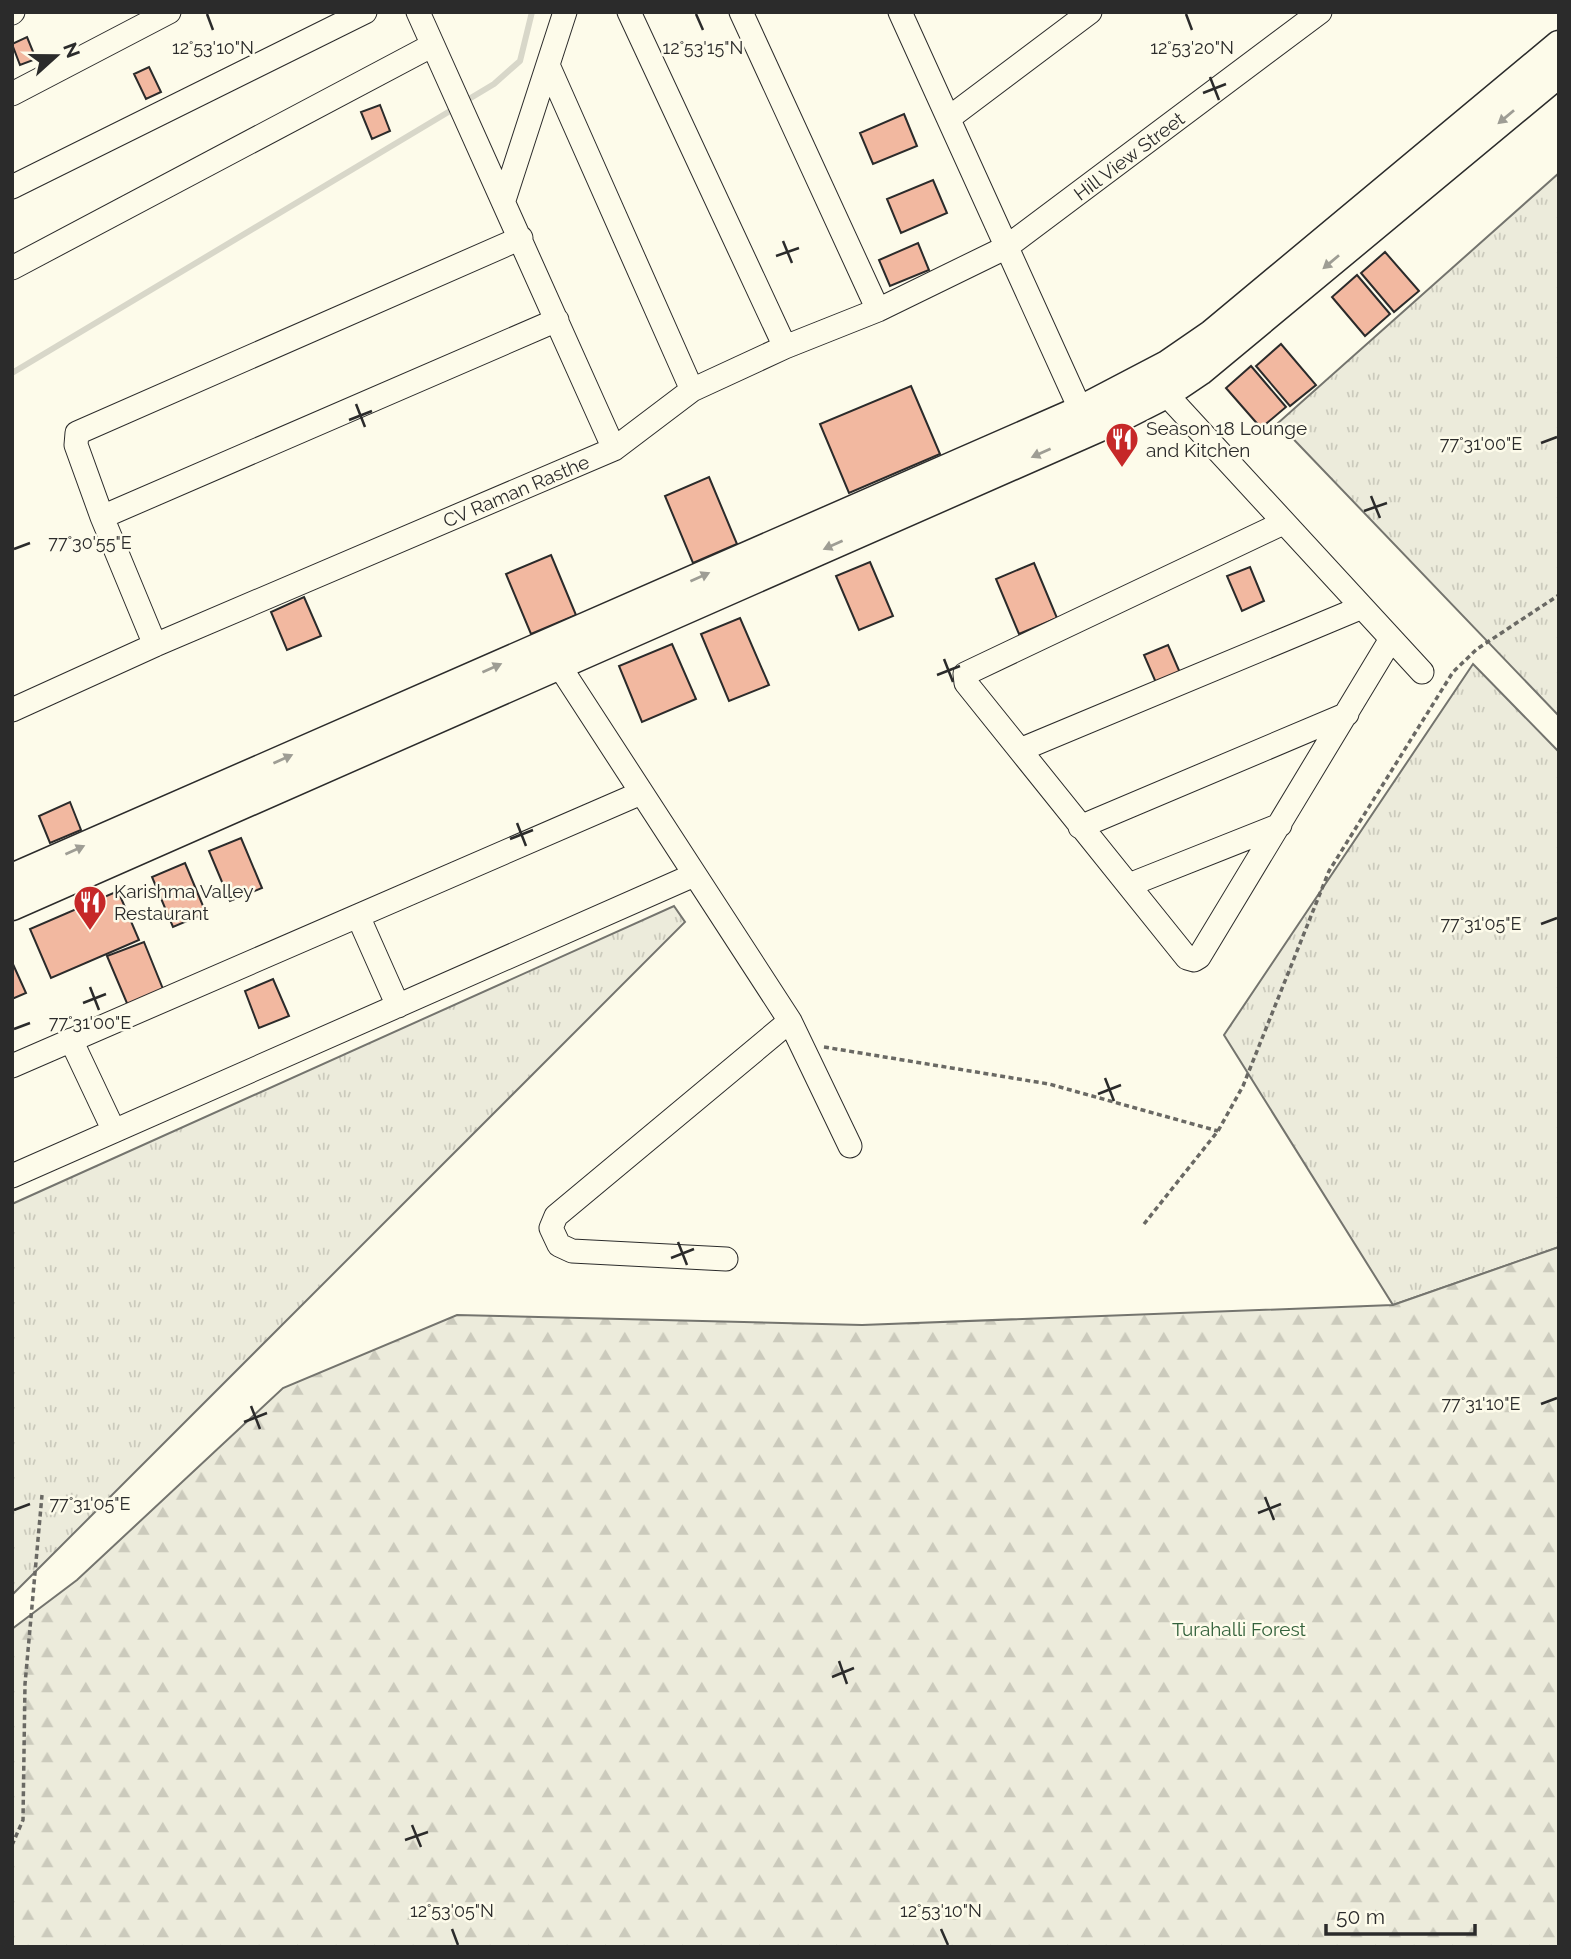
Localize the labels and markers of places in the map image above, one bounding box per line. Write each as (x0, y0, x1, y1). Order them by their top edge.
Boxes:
place label: Season 18 Lounge and Kitchen (1146, 417, 1307, 461)
restaurant icon: Season 18 Lounge and Kitchen (1103, 420, 1141, 469)
place label: Karishma Valley Restaurant (114, 880, 253, 924)
restaurant icon: Karishma Valley Restaurant (71, 883, 109, 932)

